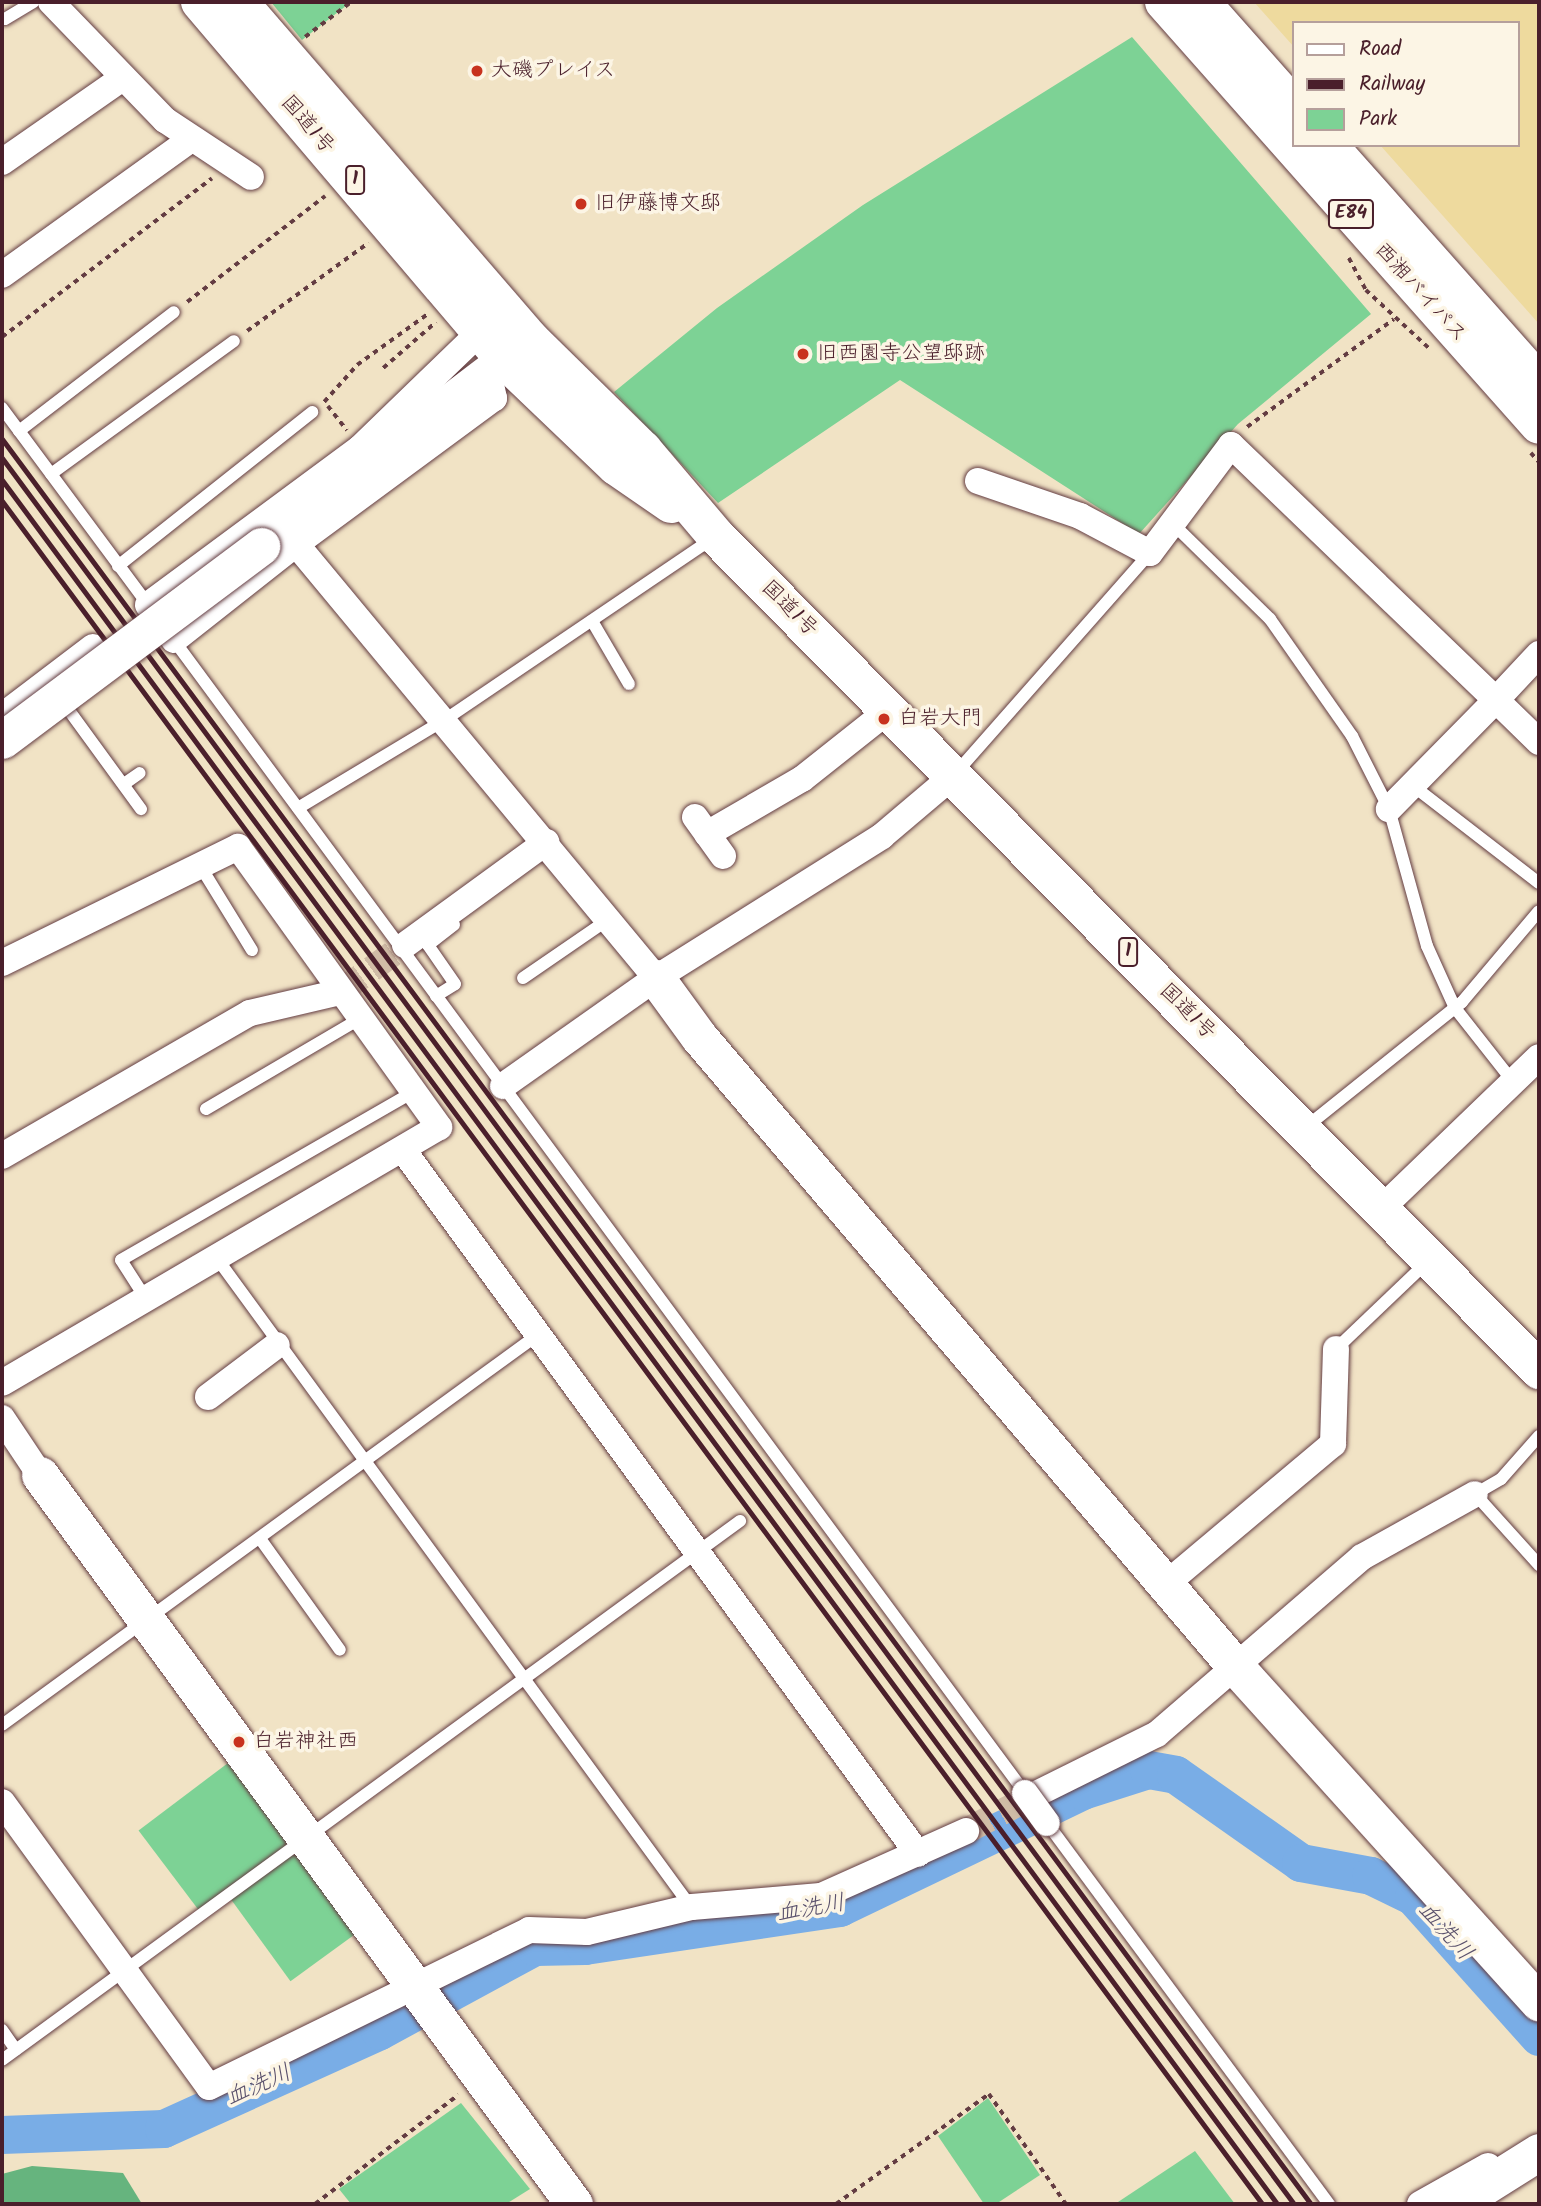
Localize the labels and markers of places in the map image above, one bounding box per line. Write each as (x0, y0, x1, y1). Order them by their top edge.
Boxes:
place label: 大磯プレイス (491, 58, 617, 84)
marker: 大磯プレイス (469, 63, 485, 79)
place label: 旧伊藤博文邸 (595, 191, 721, 217)
marker: 旧伊藤博文邸 (573, 196, 589, 212)
place label: 旧西園寺公望邸跡 (817, 341, 985, 367)
marker: 旧西園寺公望邸跡 (795, 346, 811, 362)
place label: 白岩大門 (898, 706, 982, 732)
marker: 白岩大門 (876, 711, 892, 727)
place label: 白岩神社西 (253, 1729, 358, 1755)
marker: 白岩神社西 (231, 1734, 247, 1750)

